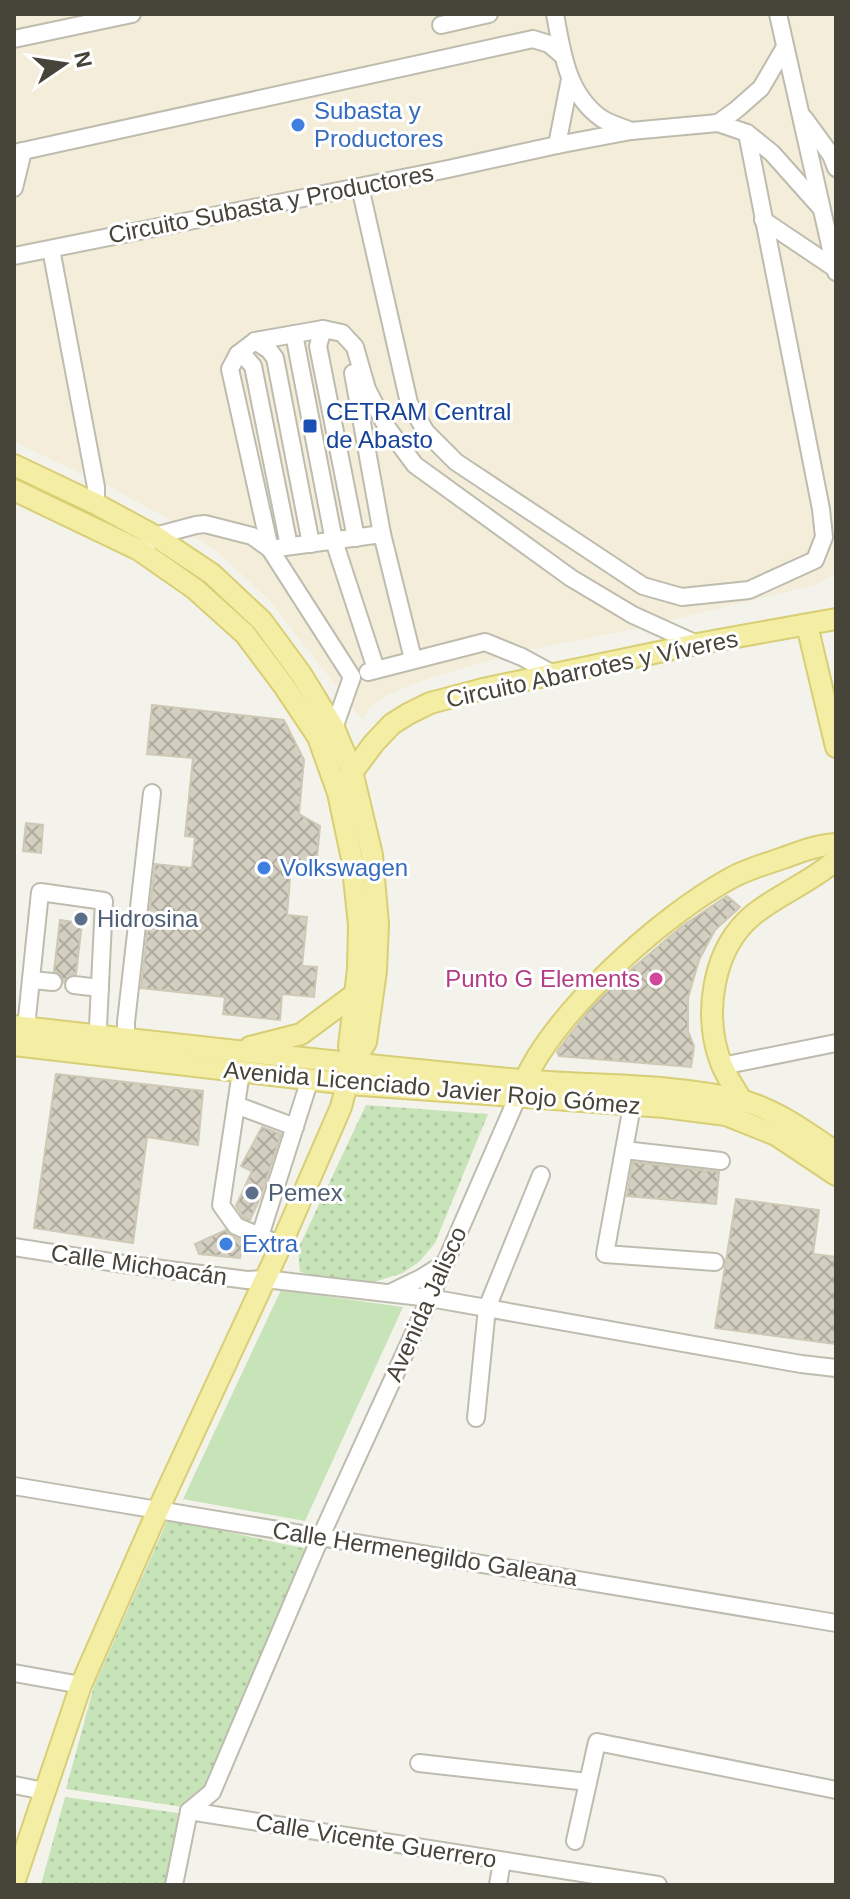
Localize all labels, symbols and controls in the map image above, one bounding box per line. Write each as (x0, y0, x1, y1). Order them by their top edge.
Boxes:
north arrow (24, 24, 104, 104)
text: N (69, 49, 97, 70)
place label: Subasta y Productores (314, 97, 443, 152)
marker: Subasta y Productores (289, 116, 307, 134)
street label: Circuito Subasta y Productores (106, 159, 436, 248)
place label: CETRAM Central de Abasto (326, 398, 511, 453)
marker: CETRAM Central de Abasto (301, 417, 319, 435)
street label: Circuito Abarrotes y Víveres (444, 624, 740, 713)
place label: Volkswagen (280, 854, 408, 881)
marker: Volkswagen (255, 859, 273, 877)
place label: Hidrosina (97, 905, 199, 932)
marker: Hidrosina (72, 910, 90, 928)
place label: Punto G Elements (445, 965, 640, 992)
marker: Punto G Elements (647, 970, 665, 988)
street label: Avenida Licenciado Javier Rojo Gómez (222, 1056, 642, 1119)
place label: Pemex (268, 1179, 343, 1206)
marker: Pemex (243, 1184, 261, 1202)
street label: Avenida Jalisco (379, 1222, 472, 1385)
place label: Extra (242, 1230, 299, 1257)
marker: Extra (217, 1235, 235, 1253)
street label: Calle Michoacán (49, 1239, 229, 1290)
street label: Calle Hermenegildo Galeana (271, 1516, 580, 1591)
street label: Calle Vicente Guerrero (254, 1808, 499, 1873)

